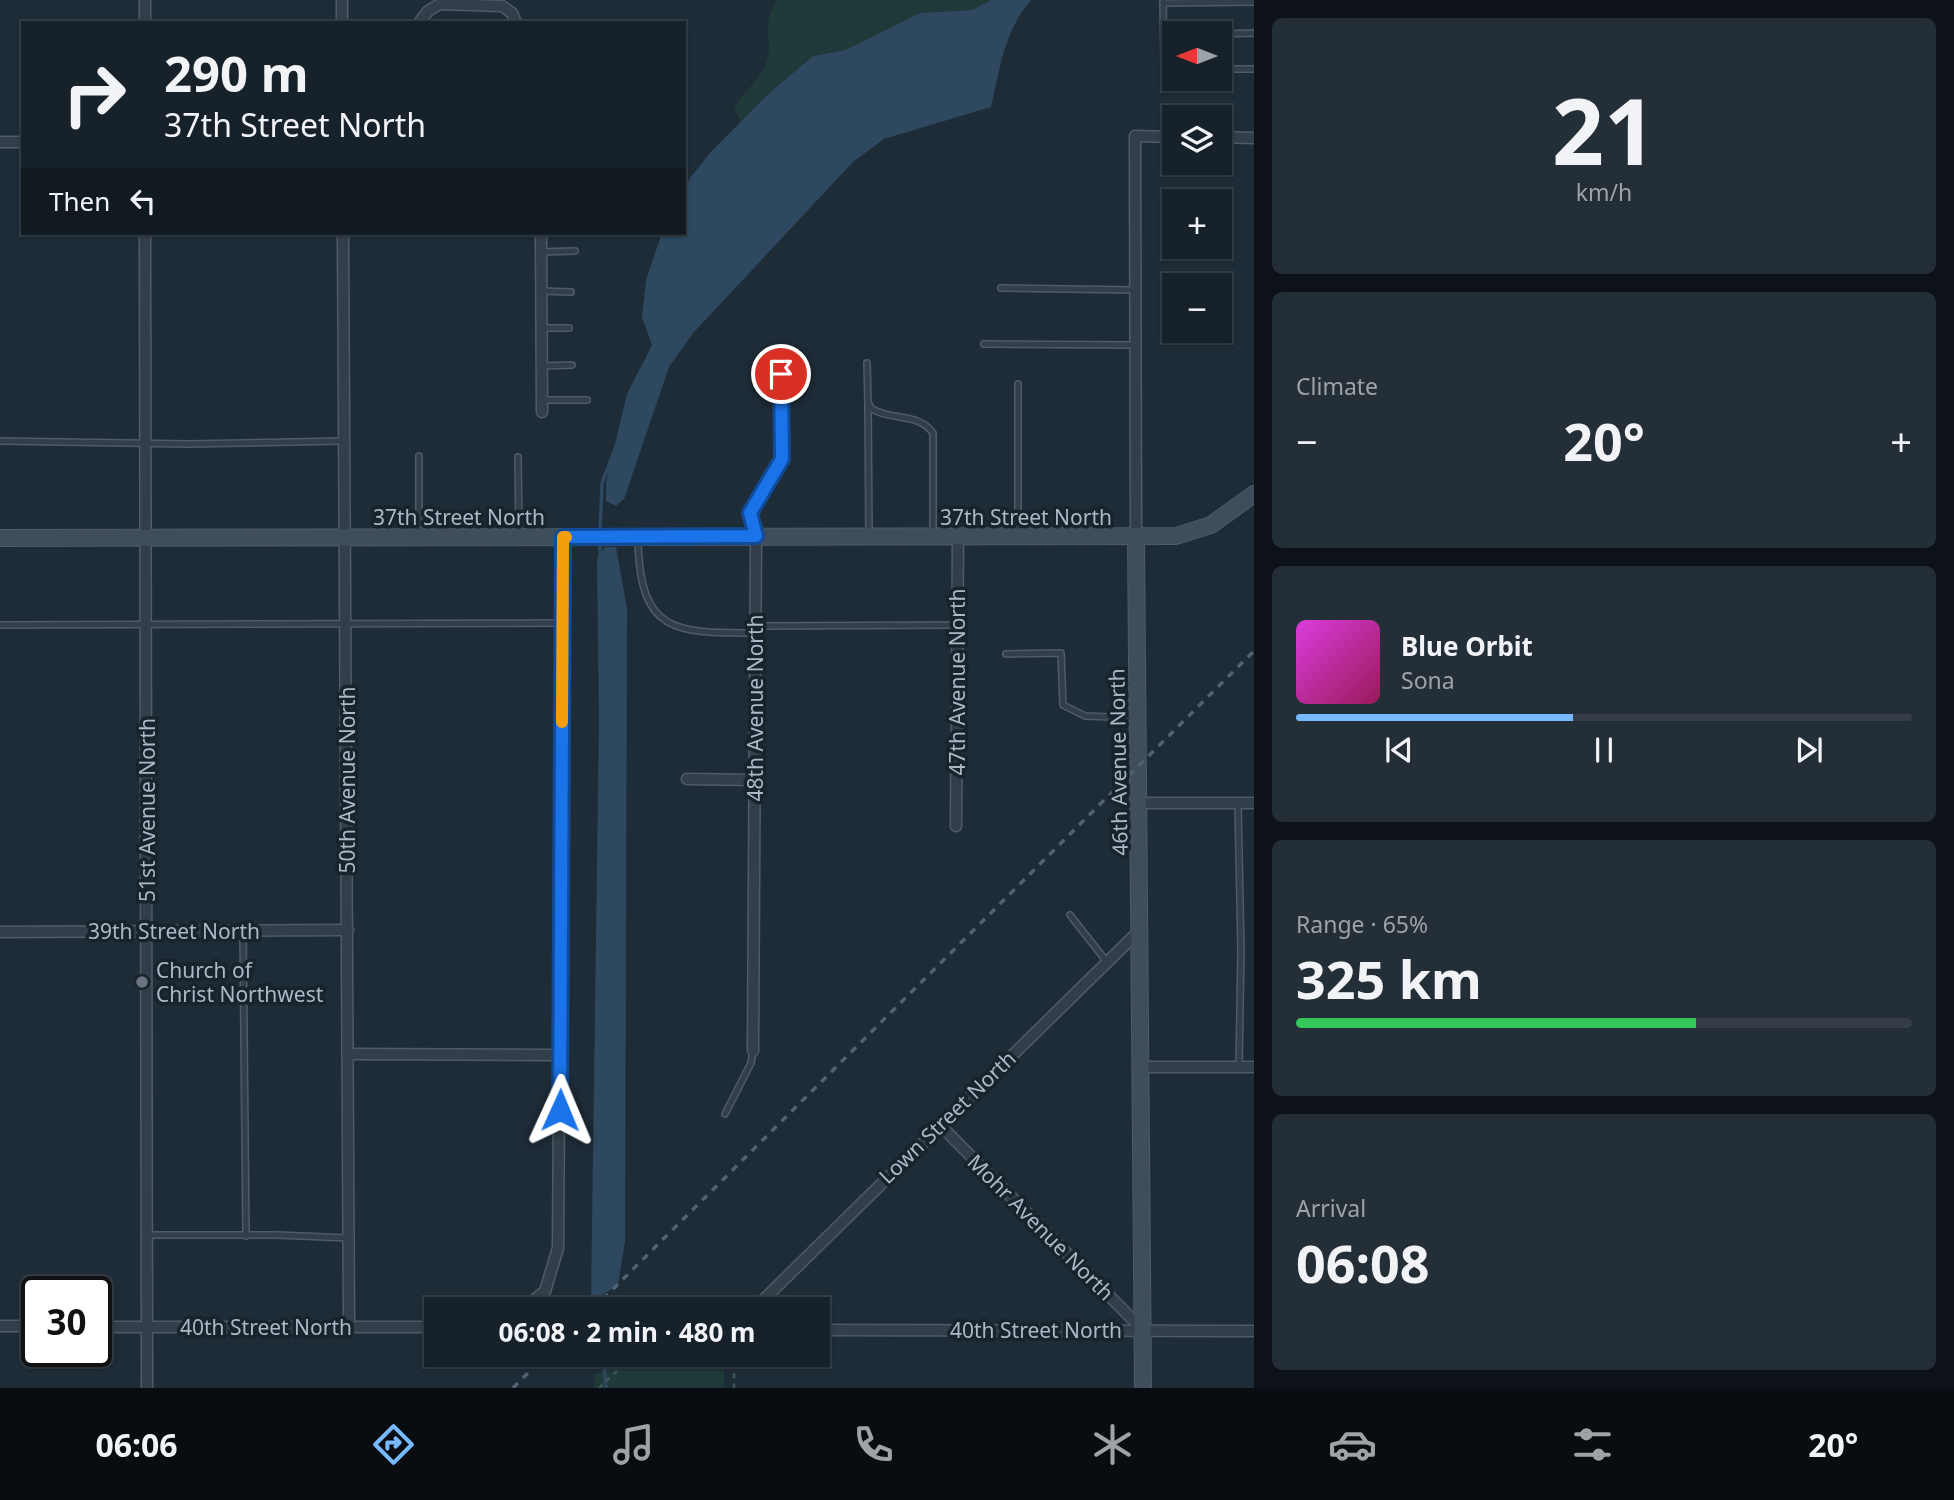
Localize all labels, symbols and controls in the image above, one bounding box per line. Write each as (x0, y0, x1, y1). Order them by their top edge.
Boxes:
north arrow (1162, 21, 1232, 91)
map controls (1162, 21, 1232, 343)
text: 290 m (164, 40, 309, 106)
icon: right (49, 49, 140, 140)
text: 21 (1552, 68, 1656, 192)
text: 37th Street North (164, 103, 426, 146)
button: layers (1162, 105, 1232, 175)
text: km/h (1576, 176, 1632, 208)
icon: left (124, 182, 162, 220)
text: Then (49, 183, 110, 219)
button: + (1162, 189, 1232, 259)
button: − (1162, 273, 1232, 343)
pin (751, 344, 811, 404)
icon: arrive (762, 355, 800, 393)
text: Climate (1296, 370, 1378, 402)
text: 20° (1563, 405, 1645, 476)
text: − (1296, 415, 1318, 467)
text: + (1890, 415, 1912, 467)
street label: 37th Street North (373, 503, 545, 531)
street label: 37th Street North (940, 503, 1112, 531)
street label: 47th Avenue North (943, 588, 971, 776)
street label: 48th Avenue North (741, 614, 769, 802)
text: Blue Orbit (1401, 628, 1533, 664)
text: Sona (1401, 664, 1455, 696)
street label: 46th Avenue North (1102, 668, 1134, 856)
street label: 50th Avenue North (333, 686, 361, 874)
street label: 51st Avenue North (133, 718, 161, 902)
icon: previous (1380, 731, 1418, 769)
icon: pause (1585, 731, 1623, 769)
icon: next (1790, 731, 1828, 769)
text: Range · 65% (1296, 908, 1428, 940)
street label: 39th Street North (88, 917, 260, 945)
text: 325 km (1296, 943, 1482, 1014)
place label: Church of Christ Northwest (156, 956, 324, 1008)
marker: Church of Christ Northwest (134, 974, 150, 990)
street label: Lown Street North (872, 1044, 1022, 1190)
position arrow (523, 1073, 597, 1147)
street label: Mohr Avenue North (962, 1148, 1120, 1306)
text: Arrival (1296, 1192, 1366, 1224)
text: 06:08 (1296, 1227, 1430, 1298)
speed limit sign: 30 (21, 1276, 112, 1367)
street label: 40th Street North (180, 1313, 352, 1341)
text: 06:08 · 2 min · 480 m (499, 1314, 755, 1350)
street label: 40th Street North (950, 1316, 1122, 1344)
icon: directions (369, 1420, 418, 1469)
icon: music (609, 1420, 658, 1469)
icon: phone (849, 1420, 898, 1469)
icon: climate (1088, 1420, 1137, 1469)
icon: car (1328, 1420, 1377, 1469)
icon: filters (1568, 1420, 1617, 1469)
text: 06:06 (95, 1423, 178, 1466)
text: 20° (1808, 1423, 1858, 1466)

